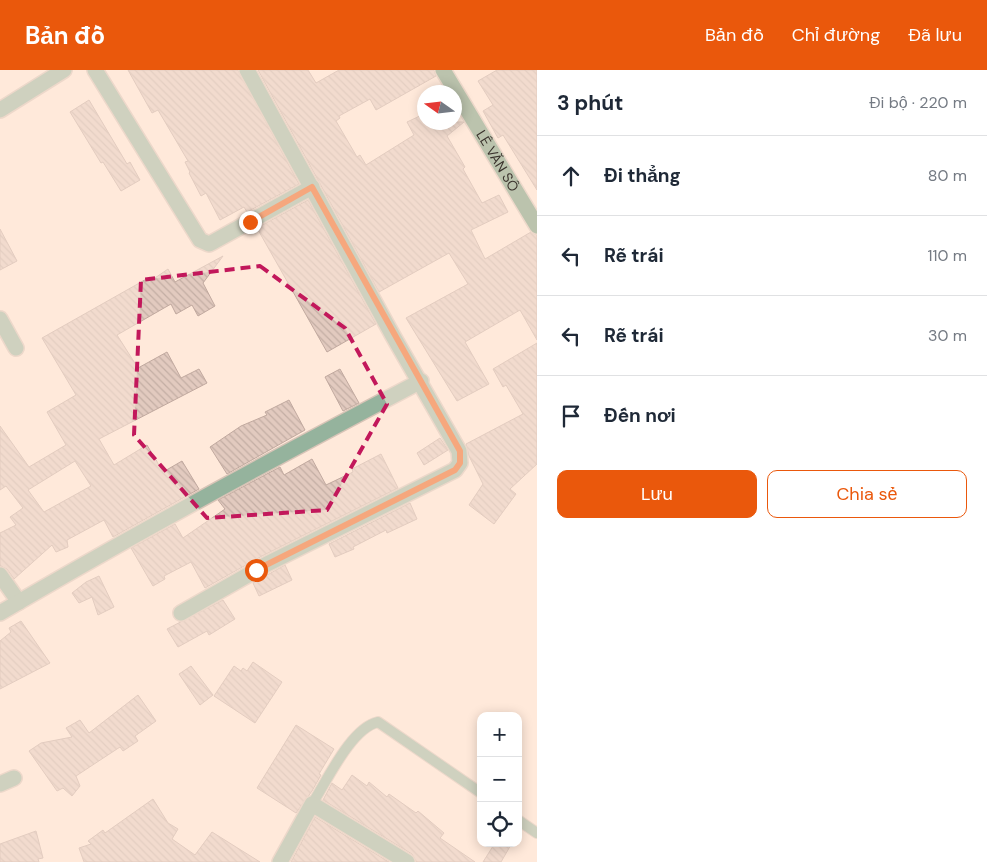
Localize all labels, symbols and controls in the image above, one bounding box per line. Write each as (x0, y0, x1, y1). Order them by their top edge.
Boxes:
text: Bản đồ (25, 20, 105, 51)
text: Bản đồ (705, 23, 764, 47)
text: Chỉ đường (792, 23, 880, 47)
text: Đã lưu (908, 23, 962, 47)
north arrow (417, 85, 462, 130)
text: 3 phút (557, 89, 623, 117)
text: Đi bộ · 220 m (869, 92, 967, 113)
street label: LÊ VĂN SÔ (472, 127, 523, 195)
icon: ahead (557, 162, 585, 190)
text: Đi thẳng (604, 163, 681, 188)
text: 80 m (928, 165, 967, 186)
route end (239, 211, 262, 234)
icon: left (557, 242, 585, 270)
text: Rẽ trái (604, 243, 664, 268)
text: 110 m (928, 245, 967, 266)
icon: left (557, 322, 585, 350)
text: Rẽ trái (604, 323, 664, 348)
text: 30 m (928, 325, 967, 346)
icon: arrive (557, 402, 585, 430)
text: Đến nơi (604, 403, 676, 428)
button: Lưu (557, 470, 757, 518)
button: Chia sẻ (767, 470, 967, 518)
route start (245, 559, 268, 582)
map controls (477, 712, 522, 847)
button: + (477, 712, 522, 757)
button: − (477, 757, 522, 802)
button: locate (477, 802, 522, 847)

